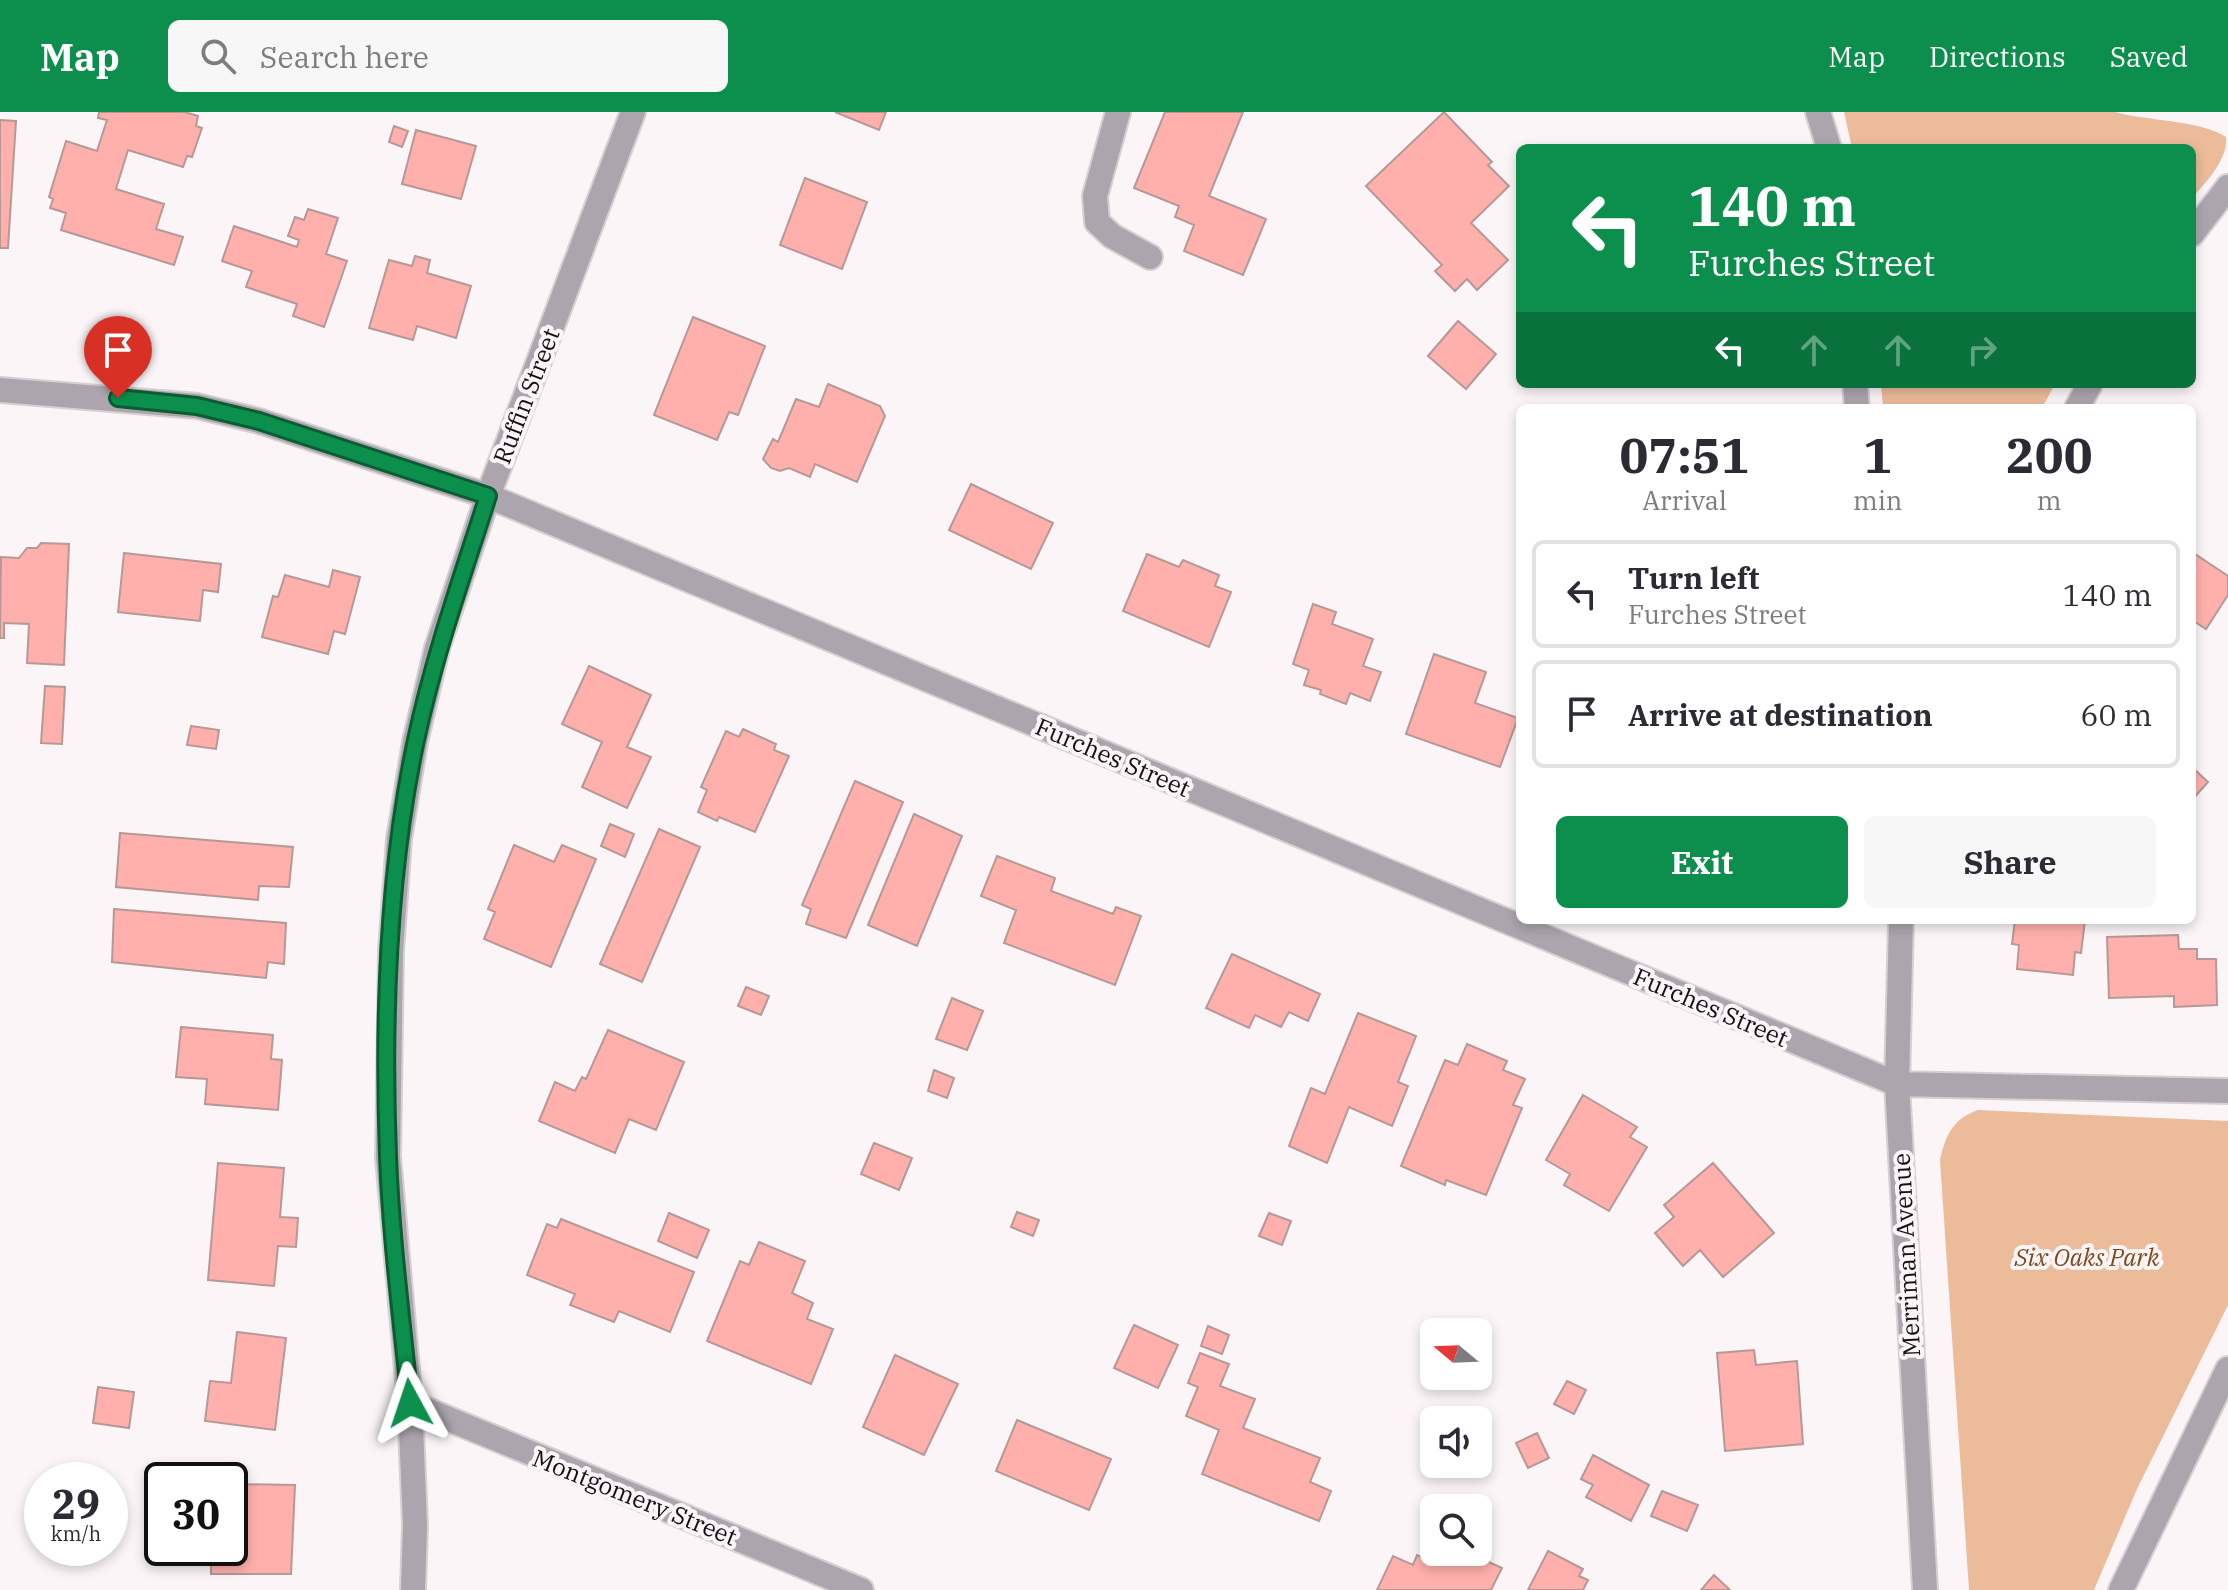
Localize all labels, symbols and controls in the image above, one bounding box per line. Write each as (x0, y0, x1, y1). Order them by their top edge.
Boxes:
search box (168, 20, 728, 92)
text: Map (40, 32, 120, 81)
icon: search (196, 34, 240, 78)
text: Search here (260, 37, 429, 76)
text: Map (1828, 38, 1885, 75)
text: Directions (1929, 38, 2066, 75)
text: Saved (2110, 38, 2188, 75)
text: 140 m (1688, 169, 1856, 241)
icon: left (1556, 176, 1660, 280)
text: Furches Street (1688, 239, 1935, 286)
pin (84, 316, 152, 398)
street label: Ruffin Street (486, 324, 566, 468)
icon: arrive (96, 328, 140, 372)
icon: left (1708, 328, 1752, 372)
icon: ahead (1792, 328, 1836, 372)
icon: ahead (1876, 328, 1920, 372)
icon: right (1960, 328, 2004, 372)
text: 07:51 (1620, 424, 1749, 486)
text: 1 (1863, 424, 1892, 486)
text: 200 (2006, 424, 2092, 486)
text: Arrival (1642, 483, 1727, 517)
text: min (1853, 483, 1902, 517)
text: m (2037, 483, 2062, 517)
text: Turn left (1628, 558, 1760, 597)
icon: left (1560, 572, 1604, 616)
text: 140 m (2062, 575, 2152, 614)
text: Furches Street (1628, 597, 1807, 631)
icon: arrive (1560, 692, 1604, 736)
text: Arrive at destination (1628, 695, 1933, 734)
text: 60 m (2080, 695, 2152, 734)
street label: Furches Street (1031, 710, 1195, 804)
button: Exit (1556, 816, 1848, 908)
button: Share (1864, 816, 2156, 908)
street label: Furches Street (1629, 960, 1793, 1054)
street label: Merriman Avenue (1885, 1152, 1927, 1358)
park label: Six Oaks Park (2013, 1241, 2160, 1273)
north arrow (1420, 1318, 1492, 1390)
map controls (1420, 1318, 1492, 1566)
position arrow (368, 1361, 452, 1445)
button: sound (1420, 1406, 1492, 1478)
street label: Montgomery Street (528, 1441, 742, 1553)
speed limit sign: 30 (144, 1462, 248, 1566)
text: 29 (52, 1478, 100, 1530)
button: search (1420, 1494, 1492, 1566)
text: km/h (51, 1520, 101, 1547)

